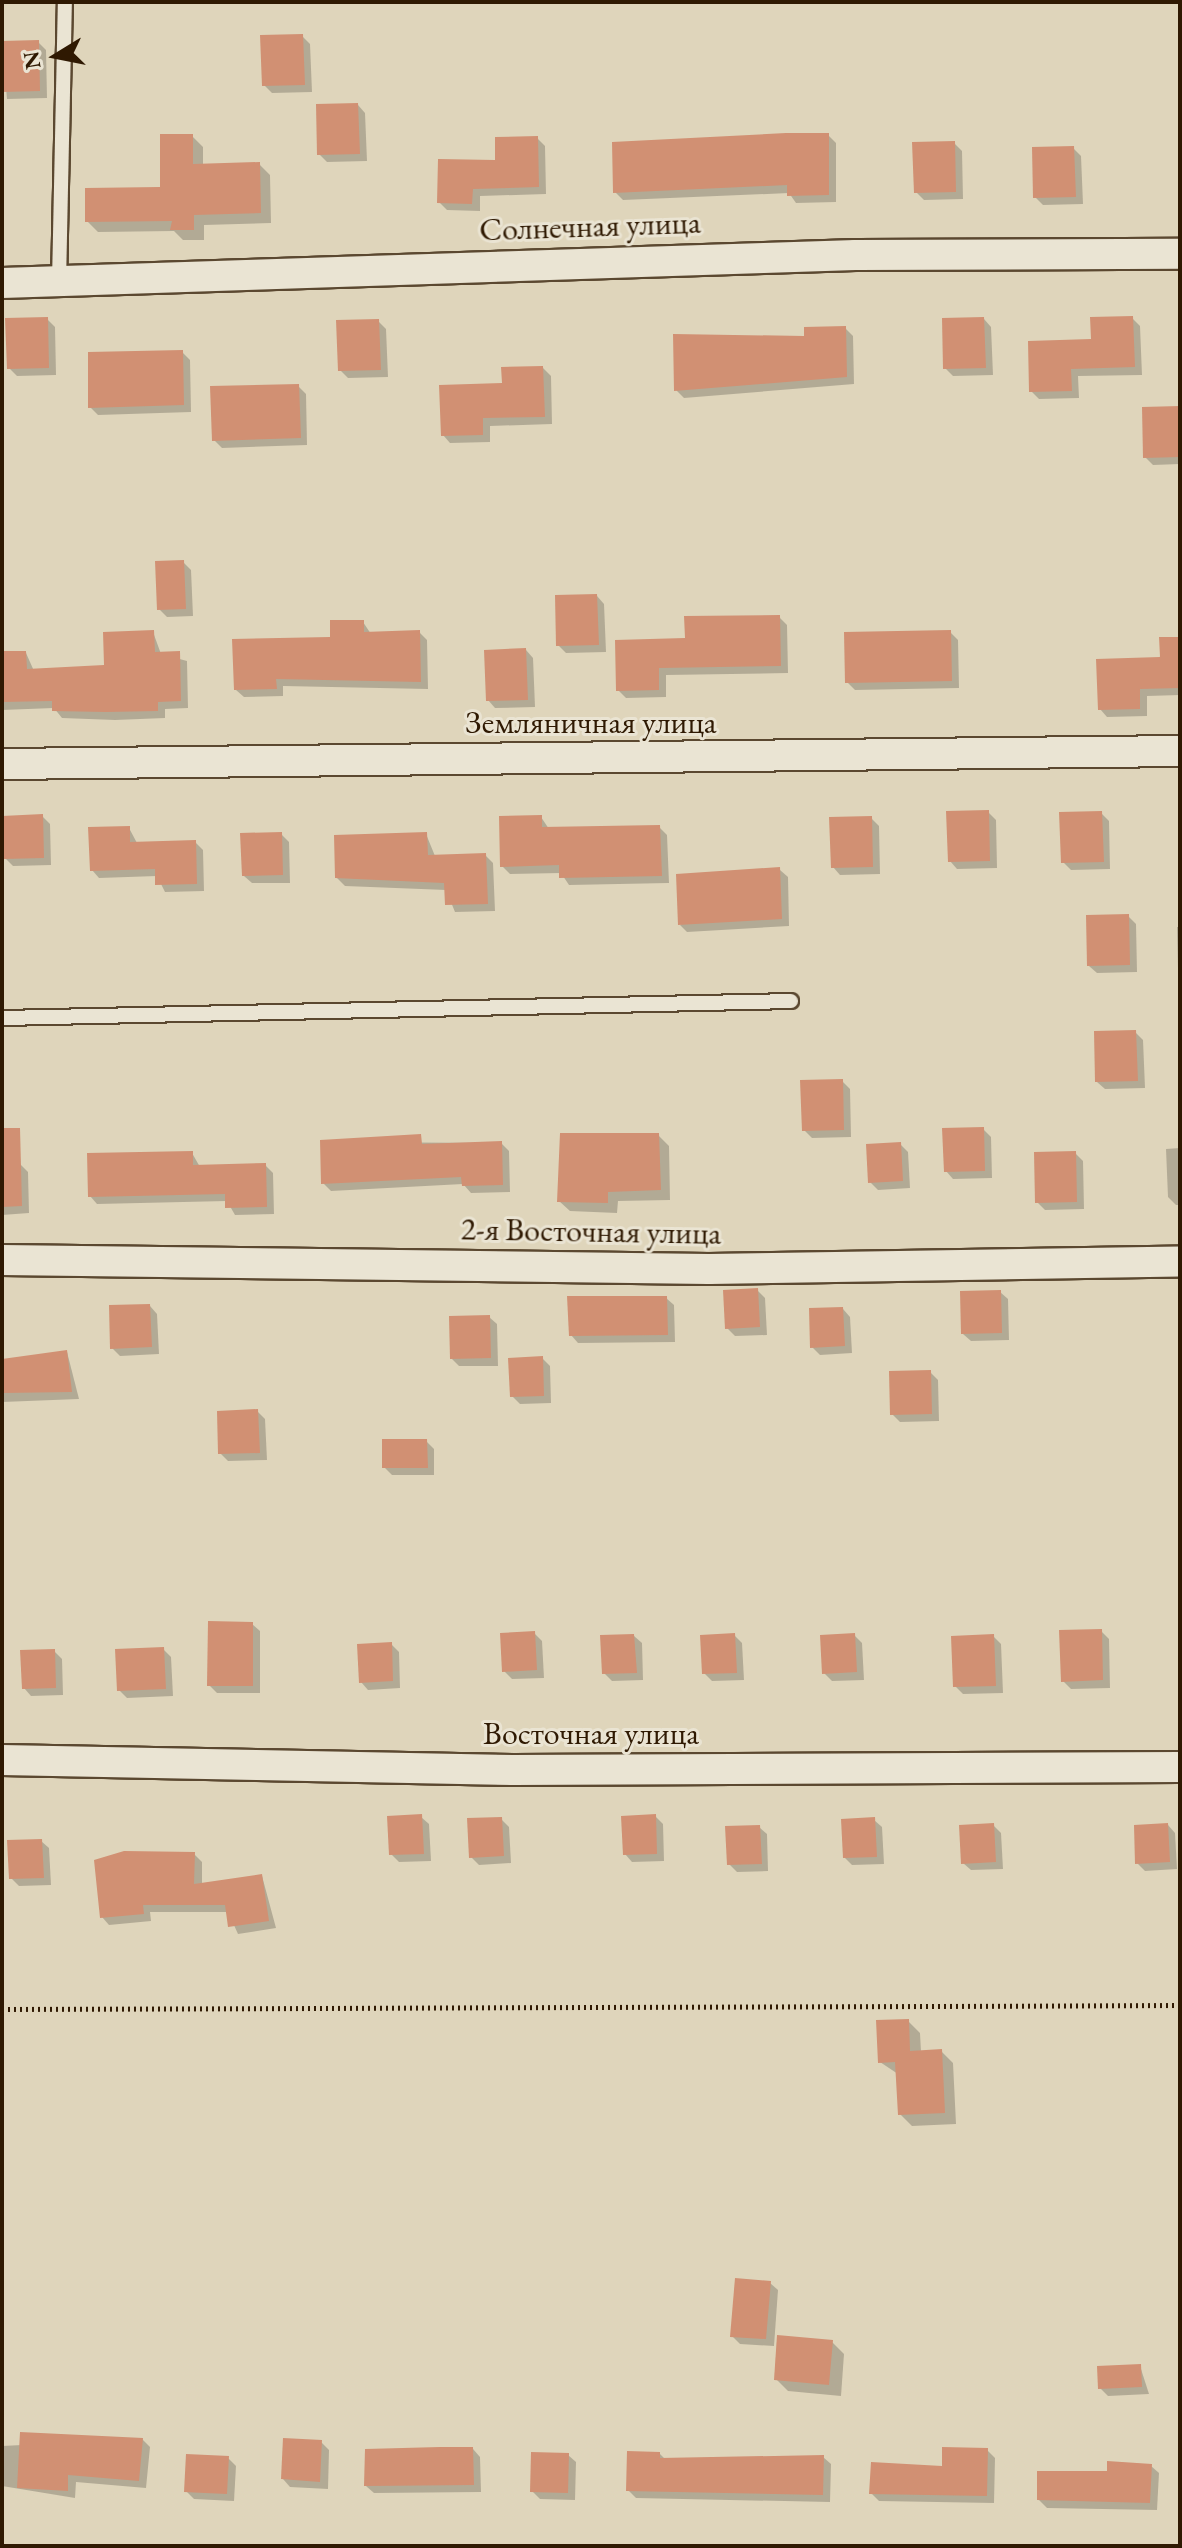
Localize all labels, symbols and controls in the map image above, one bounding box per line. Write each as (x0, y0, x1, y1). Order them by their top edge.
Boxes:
north arrow (16, 16, 96, 96)
text: N (16, 49, 48, 72)
street label: Солнечная улица (479, 203, 701, 249)
street label: Земляничная улица (465, 703, 717, 741)
street label: 2-я Восточная улица (460, 1210, 722, 1252)
street label: Восточная улица (483, 1714, 699, 1752)

